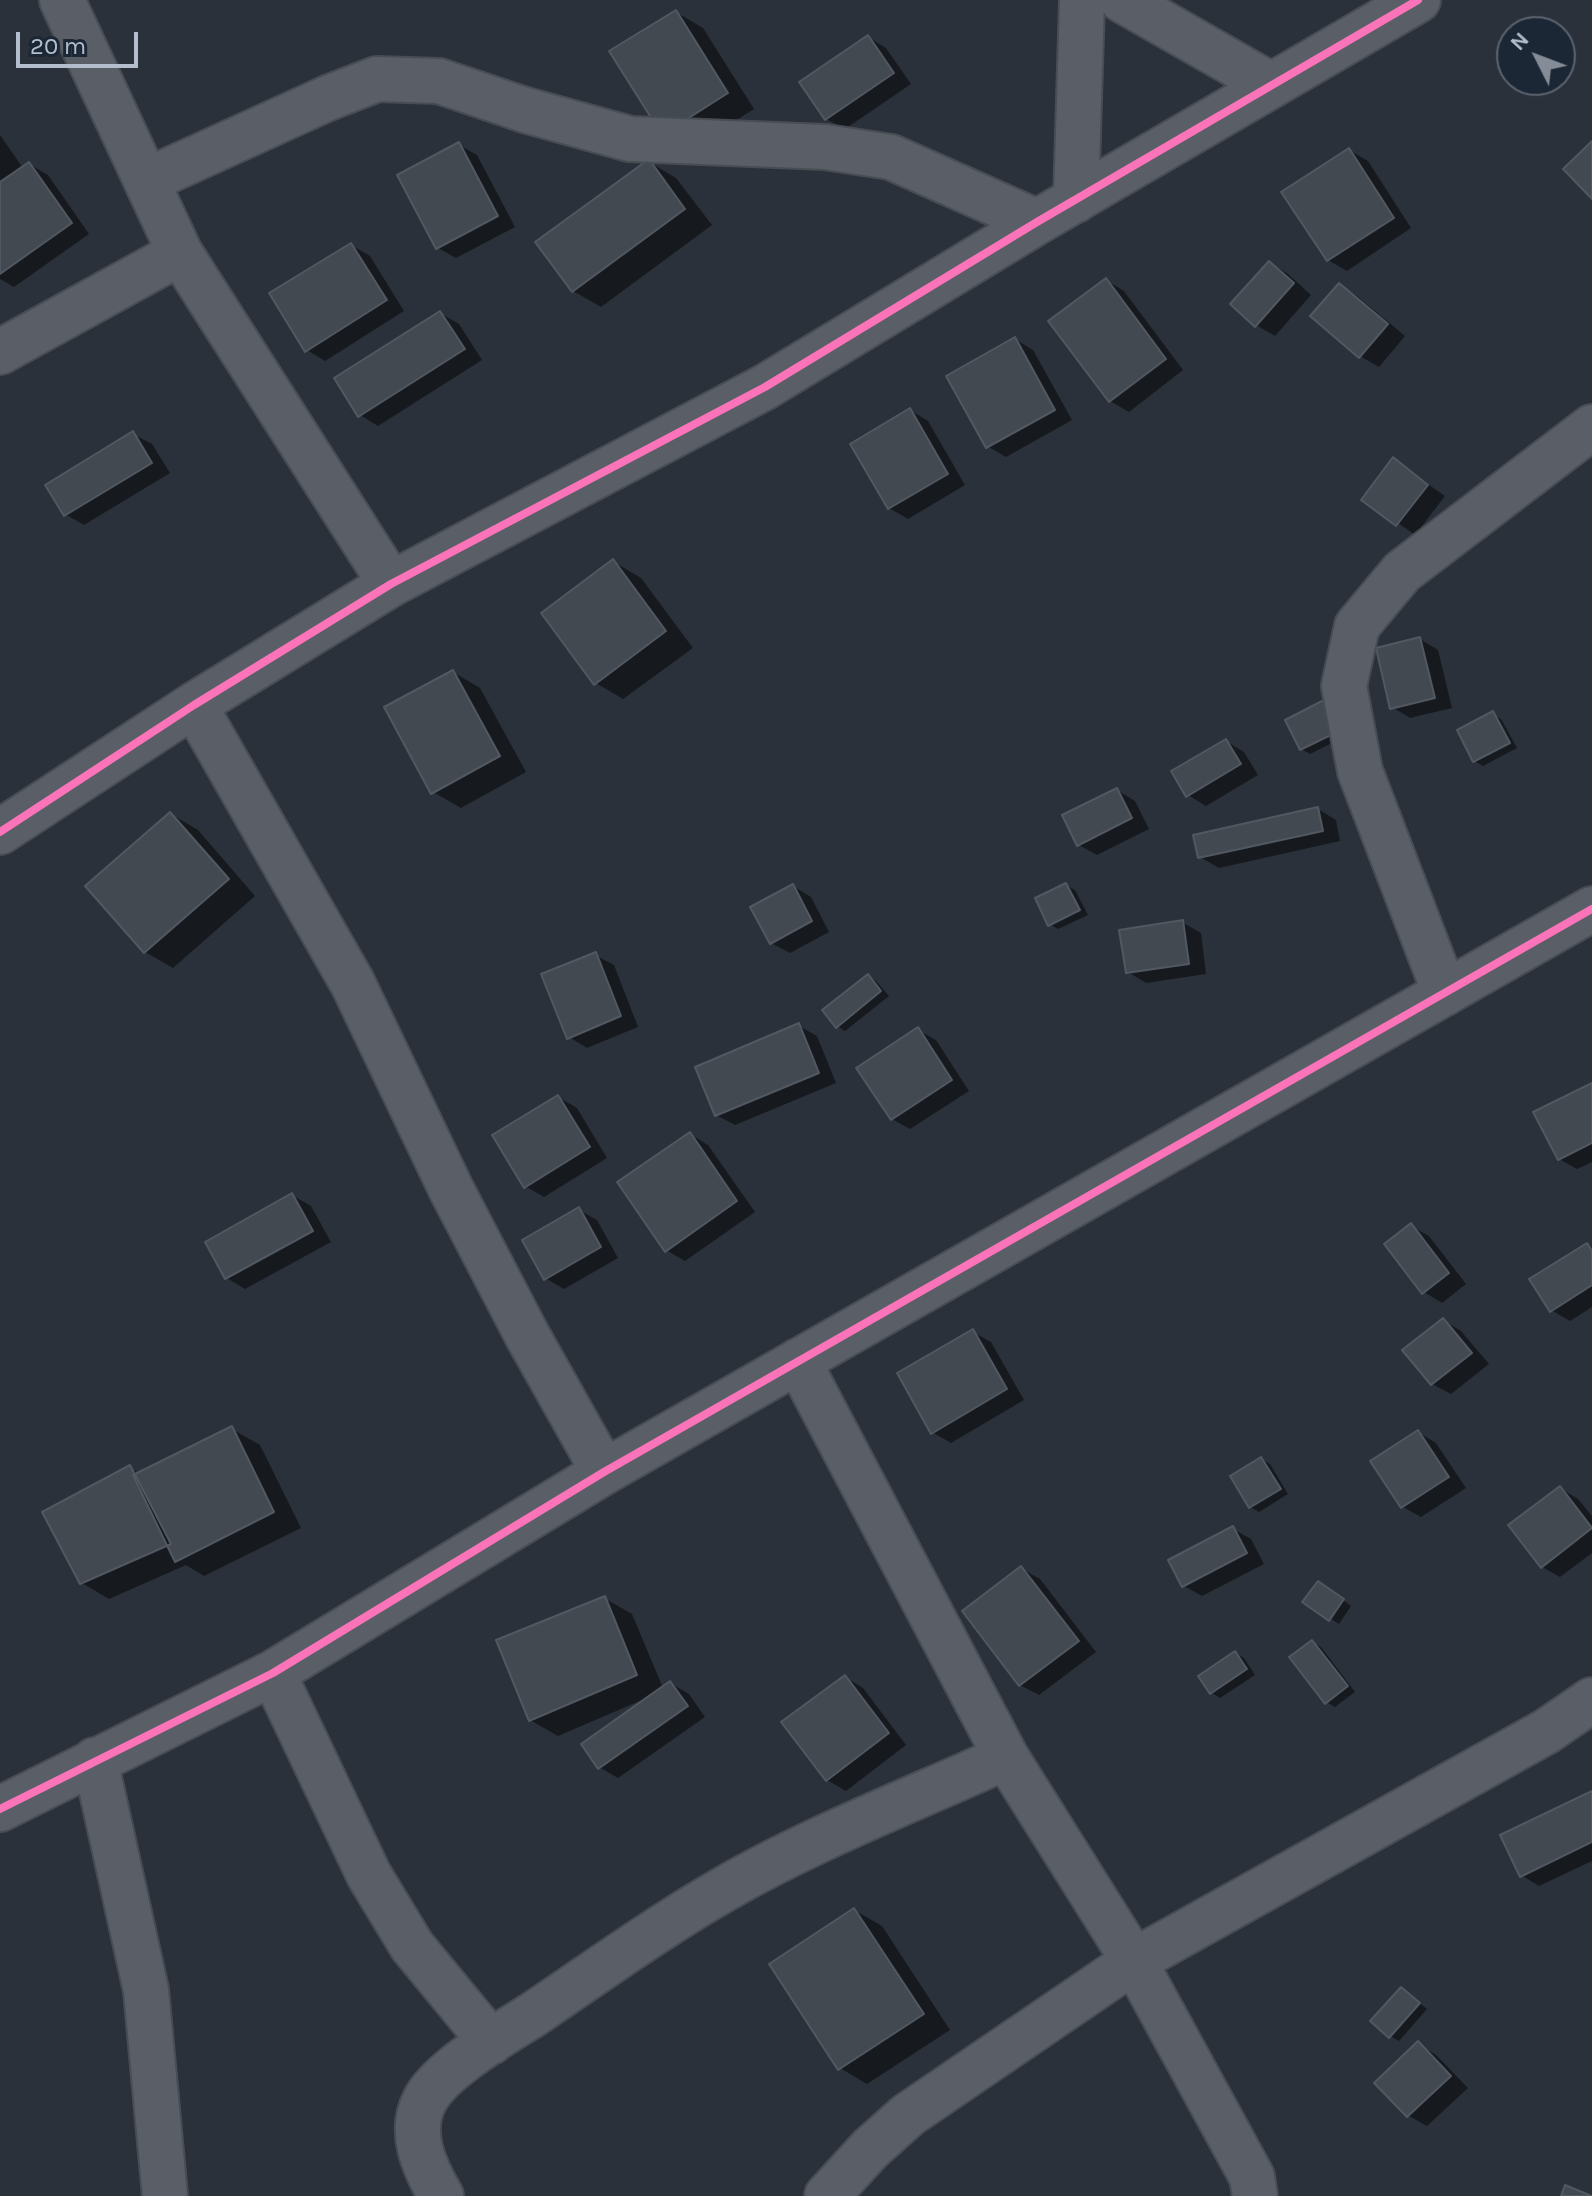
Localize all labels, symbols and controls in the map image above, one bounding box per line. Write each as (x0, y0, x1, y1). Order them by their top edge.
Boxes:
scale bar (20, 16, 142, 66)
north arrow (1496, 16, 1576, 96)
text: N (1505, 27, 1535, 56)
text: 20 m (30, 32, 86, 60)

